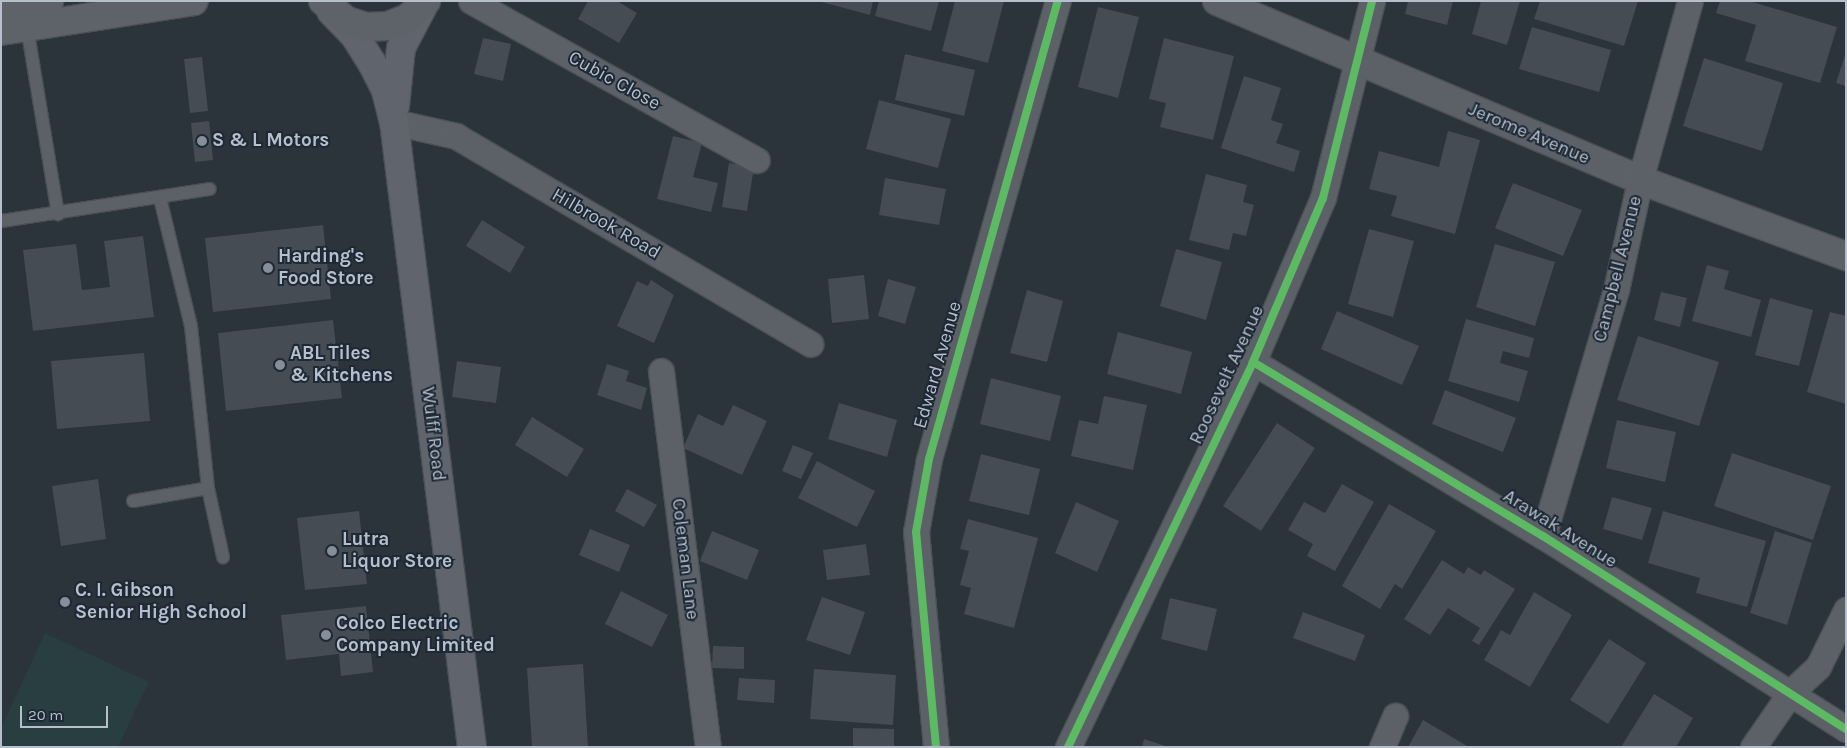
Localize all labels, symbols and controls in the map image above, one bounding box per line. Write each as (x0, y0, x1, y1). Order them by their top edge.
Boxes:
street label: Cubic Close (564, 46, 664, 116)
street label: Jerome Avenue (1465, 98, 1593, 170)
place label: S & L Motors (212, 130, 329, 152)
marker: S & L Motors (196, 135, 208, 147)
street label: Hilbrook Road (548, 184, 664, 264)
street label: Campbell Avenue (1589, 194, 1647, 344)
place label: Harding's Food Store (278, 246, 374, 290)
marker: Harding's Food Store (262, 262, 274, 274)
street label: Edward Avenue (909, 299, 967, 431)
street label: Roosevelt Avenue (1185, 302, 1269, 448)
place label: ABL Tiles & Kitchens (290, 343, 393, 387)
marker: ABL Tiles & Kitchens (274, 359, 286, 371)
street label: Wulff Road (416, 386, 450, 482)
street label: Arawak Avenue (1499, 485, 1621, 573)
street label: Coleman Lane (666, 497, 704, 621)
place label: Lutra Liquor Store (342, 529, 452, 573)
marker: Lutra Liquor Store (326, 545, 338, 557)
place label: C. I. Gibson Senior High School (75, 580, 247, 624)
marker: C. I. Gibson Senior High School (59, 596, 71, 608)
place label: Colco Electric Company Limited (336, 613, 495, 657)
marker: Colco Electric Company Limited (320, 629, 332, 641)
scale bar (22, 696, 110, 728)
text: 20 m (28, 706, 63, 724)

